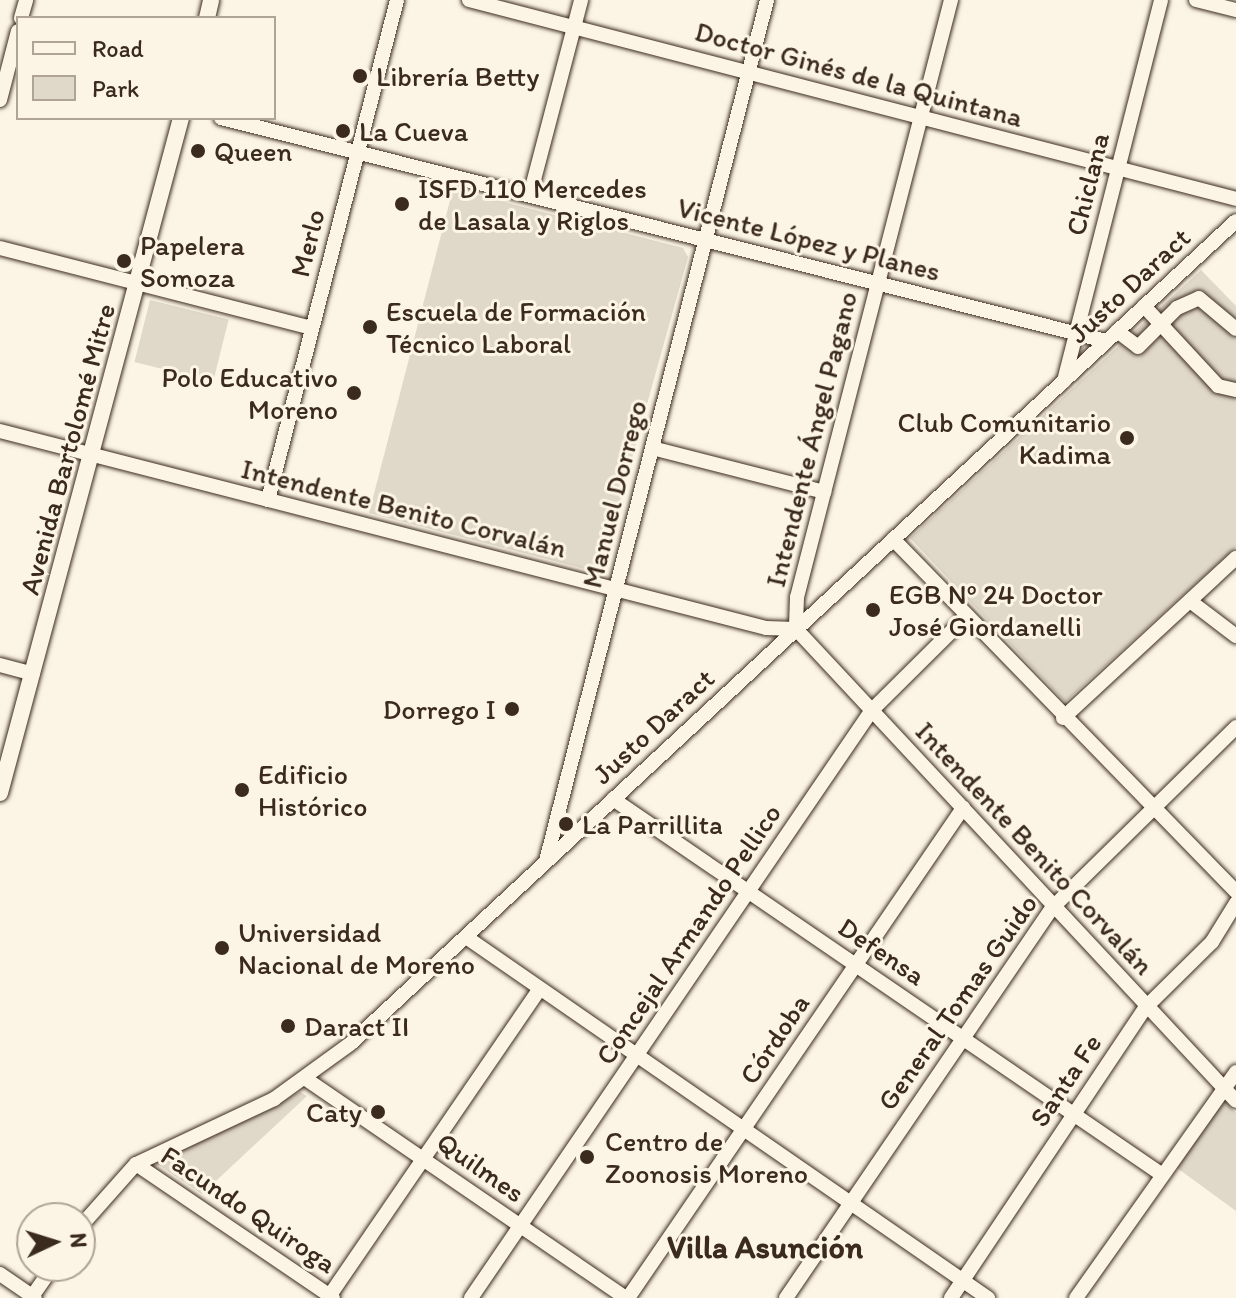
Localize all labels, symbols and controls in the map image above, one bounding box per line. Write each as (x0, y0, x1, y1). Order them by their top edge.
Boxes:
street label: Doctor Ginés de la Quintana (690, 14, 1028, 134)
legend (16, 16, 276, 120)
text: Road (92, 34, 144, 63)
place label: Librería Betty (376, 59, 539, 93)
marker: Librería Betty (351, 67, 369, 85)
text: Park (92, 74, 139, 103)
place label: La Cueva (359, 114, 468, 148)
marker: La Cueva (334, 122, 352, 140)
street label: Chiclana (1058, 129, 1116, 239)
place label: Queen (214, 134, 292, 168)
marker: Queen (189, 142, 207, 160)
place label: ISFD 110 Mercedes de Lasala y Riglos (418, 171, 647, 237)
street label: Vicente López y Planes (674, 190, 944, 288)
marker: ISFD 110 Mercedes de Lasala y Riglos (393, 195, 411, 213)
street label: Merlo (282, 206, 332, 280)
street label: Justo Daract (1061, 220, 1197, 350)
place label: Papelera Somoza (140, 228, 245, 294)
marker: Papelera Somoza (115, 252, 133, 270)
street label: Intendente Ángel Pagano (758, 288, 864, 590)
place label: Escuela de Formación Técnico Laboral (386, 294, 645, 360)
street label: Avenida Bartolomé Mitre (12, 300, 122, 598)
marker: Escuela de Formación Técnico Laboral (361, 318, 379, 336)
place label: Polo Educativo Moreno (162, 360, 338, 426)
marker: Polo Educativo Moreno (345, 384, 363, 402)
street label: Manuel Dorrego (574, 397, 654, 591)
place label: Club Comunitario Kadima (898, 405, 1111, 471)
marker: Club Comunitario Kadima (1118, 429, 1136, 447)
street label: Intendente Benito Corvalán (238, 451, 570, 565)
place label: EGB Nº 24 Doctor José Giordanelli (889, 577, 1103, 643)
marker: EGB Nº 24 Doctor José Giordanelli (864, 601, 882, 619)
street label: Justo Daract (585, 661, 721, 791)
place label: Dorrego I (383, 692, 496, 726)
marker: Dorrego I (503, 700, 521, 718)
street label: Intendente Benito Corvalán (909, 714, 1161, 982)
place label: Edificio Histórico (258, 757, 367, 823)
marker: Edificio Histórico (233, 781, 251, 799)
street label: Concejal Armando Pellico (588, 797, 788, 1071)
place label: La Parrillita (582, 807, 724, 841)
marker: La Parrillita (557, 815, 575, 833)
street label: General Tomas Guido (870, 887, 1044, 1117)
street label: Defensa (832, 910, 932, 992)
place label: Universidad Nacional de Moreno (238, 915, 475, 981)
marker: Universidad Nacional de Moreno (213, 939, 231, 957)
street label: Córdoba (732, 988, 816, 1090)
place label: Daract II (304, 1009, 409, 1043)
marker: Daract II (279, 1017, 297, 1035)
street label: Santa Fe (1022, 1028, 1108, 1132)
place label: Caty (306, 1095, 362, 1129)
marker: Caty (369, 1103, 387, 1121)
place label: Centro de Zoonosis Moreno (605, 1124, 808, 1190)
street label: Quilmes (431, 1125, 531, 1209)
street label: Facundo Quiroga (155, 1138, 343, 1280)
marker: Centro de Zoonosis Moreno (576, 1146, 598, 1168)
north arrow (16, 1202, 96, 1282)
district label: Villa Asunción (667, 1228, 863, 1266)
text: N (64, 1232, 92, 1249)

